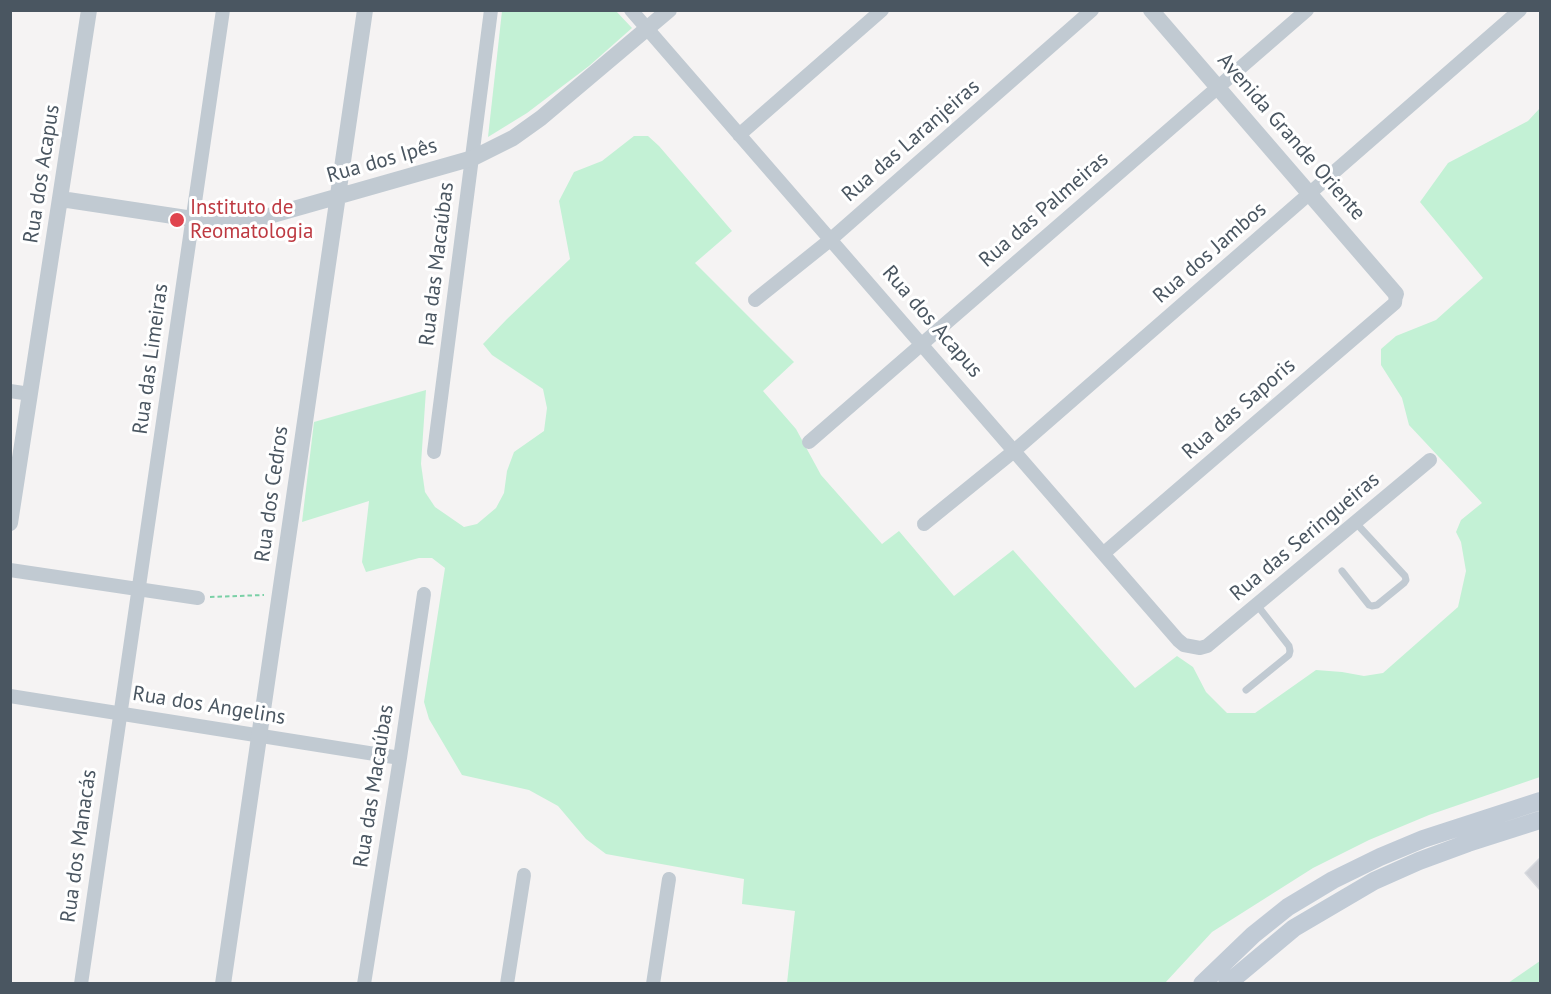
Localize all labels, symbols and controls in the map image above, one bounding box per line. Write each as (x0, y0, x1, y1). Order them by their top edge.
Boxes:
street label: Avenida Grande Oriente (1212, 48, 1370, 226)
street label: Rua das Laranjeiras (837, 74, 985, 208)
street label: Rua dos Acapus (19, 103, 65, 245)
street label: Rua dos Ipês (324, 133, 440, 189)
street label: Rua das Palmeiras (974, 147, 1114, 273)
street label: Rua das Macaúbas (414, 181, 460, 347)
place label: Instituto de Reomatologia (190, 195, 314, 245)
street label: Rua dos Jambos (1148, 197, 1272, 309)
marker: Instituto de Reomatologia (168, 211, 186, 229)
street label: Rua dos Acapus (877, 261, 987, 383)
street label: Rua das Limeiras (128, 282, 174, 436)
street label: Rua das Saporis (1177, 353, 1301, 465)
street label: Rua dos Cedros (250, 424, 294, 564)
street label: Rua das Seringueiras (1225, 467, 1385, 607)
street label: Rua dos Angelins (131, 681, 287, 731)
street label: Rua das Macaúbas (349, 703, 399, 869)
street label: Rua dos Manacás (56, 768, 102, 924)

